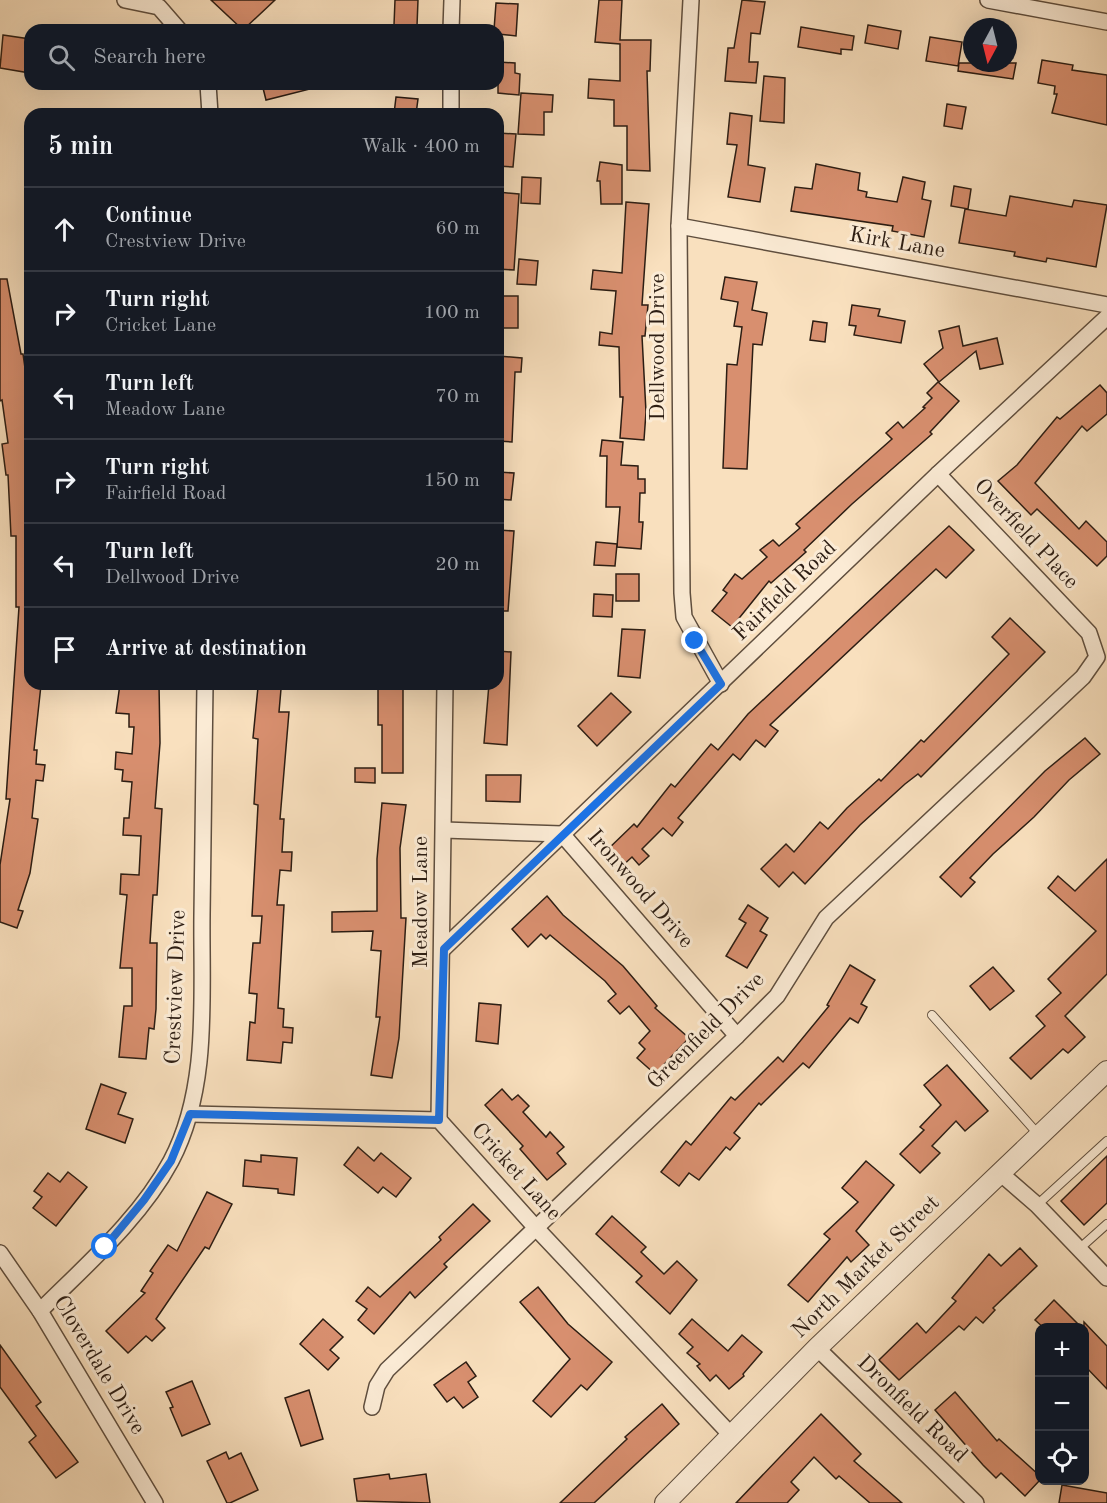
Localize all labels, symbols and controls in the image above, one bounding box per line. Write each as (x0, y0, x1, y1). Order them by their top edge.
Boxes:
north arrow (963, 18, 1017, 72)
search box (24, 24, 504, 90)
icon: search (45, 41, 78, 74)
text: Search here (93, 46, 206, 68)
text: 5 min (48, 134, 113, 160)
text: Walk · 400 m (361, 137, 480, 157)
text: Continue (105, 205, 192, 227)
icon: ahead (48, 213, 81, 246)
text: 60 m (435, 219, 480, 239)
street label: Kirk Lane (847, 224, 947, 262)
text: Crestview Drive (105, 232, 246, 252)
street label: Dellwood Drive (647, 273, 669, 421)
text: Turn right (105, 289, 209, 311)
icon: right (48, 297, 81, 330)
text: 100 m (424, 303, 480, 323)
text: Cricket Lane (105, 316, 216, 336)
text: Turn left (105, 373, 194, 395)
icon: left (48, 381, 81, 414)
text: 70 m (435, 387, 480, 407)
text: Meadow Lane (105, 400, 225, 420)
text: Turn right (105, 457, 209, 479)
icon: right (48, 465, 81, 498)
text: 150 m (424, 471, 480, 491)
street label: Overfield Place (970, 475, 1082, 593)
text: Fairfield Road (105, 484, 227, 504)
street label: Fairfield Road (729, 537, 841, 645)
text: Turn left (105, 541, 194, 563)
icon: left (48, 549, 81, 582)
text: 20 m (435, 555, 480, 575)
text: Dellwood Drive (105, 568, 239, 588)
route end (681, 627, 707, 653)
icon: arrive (48, 633, 81, 666)
text: Arrive at destination (105, 638, 307, 660)
street label: Ironwood Drive (583, 826, 697, 952)
street label: Meadow Lane (410, 836, 432, 968)
street label: Crestview Drive (162, 909, 190, 1065)
street label: Greenfield Drive (643, 968, 769, 1094)
street label: Cricket Lane (467, 1119, 565, 1225)
street label: North Market Street (788, 1191, 944, 1343)
route start (91, 1233, 117, 1259)
street label: Cloverdale Drive (49, 1292, 149, 1438)
map controls (1035, 1323, 1089, 1485)
button: + (1035, 1323, 1089, 1377)
street label: Dronfield Road (853, 1351, 971, 1467)
button: − (1035, 1377, 1089, 1431)
button: locate (1035, 1431, 1089, 1485)

